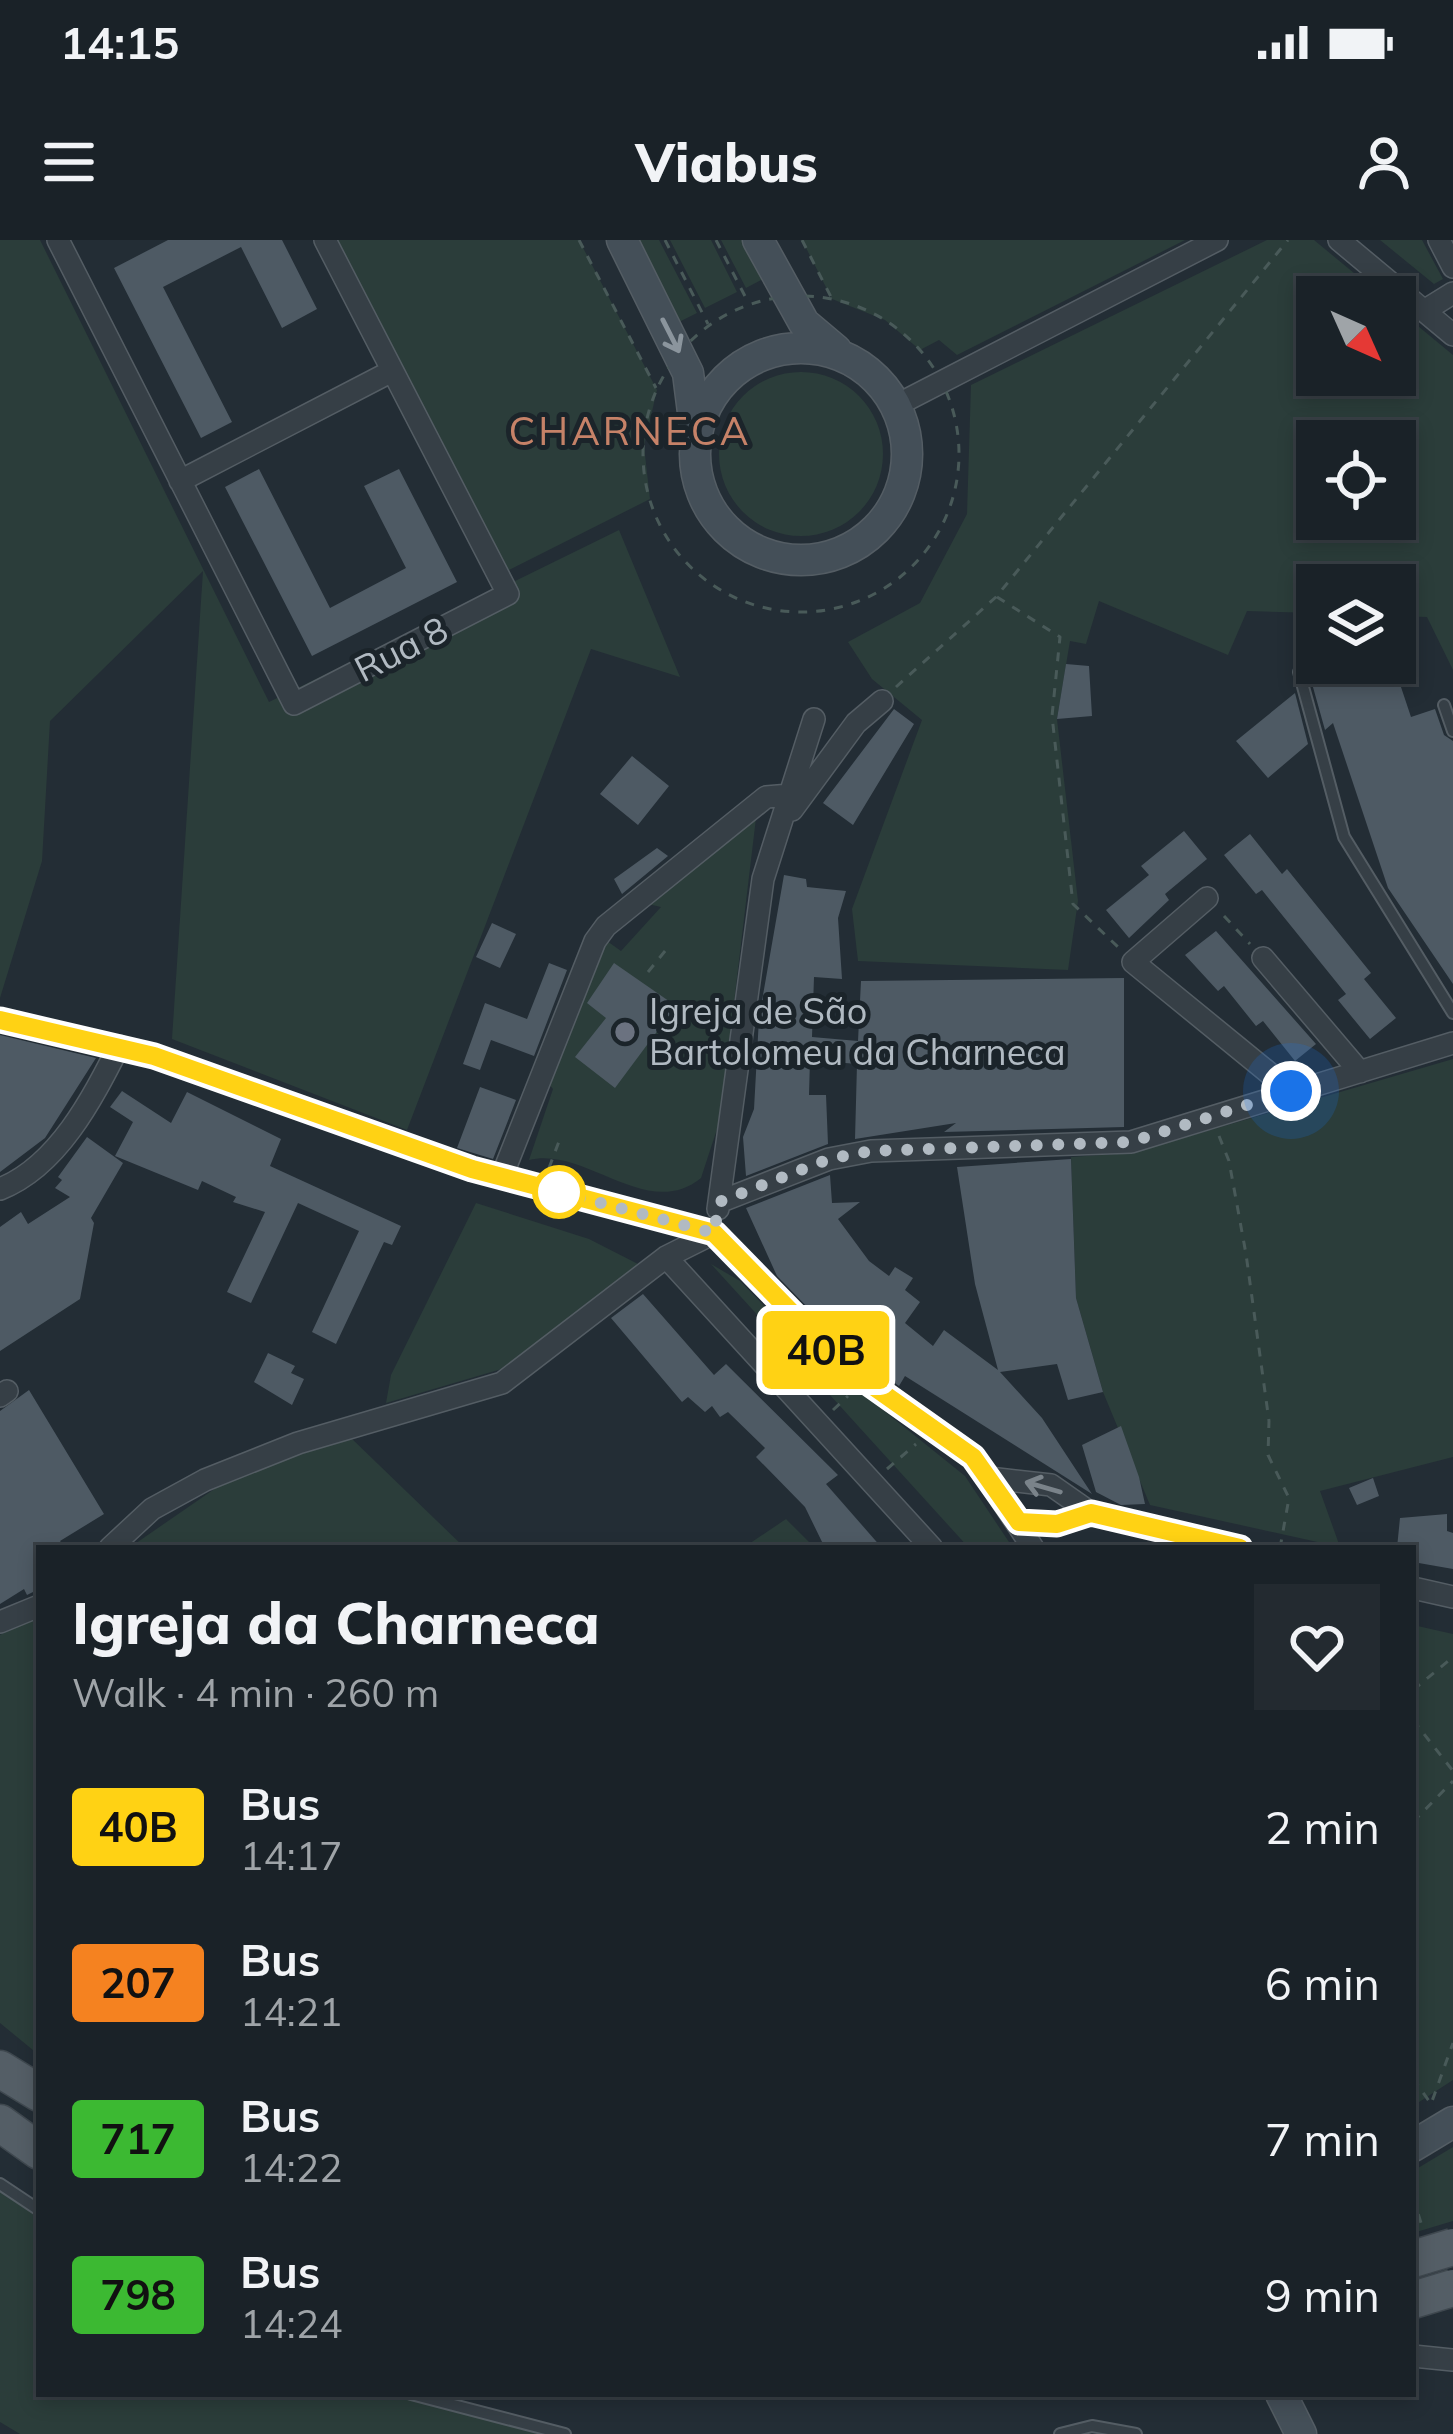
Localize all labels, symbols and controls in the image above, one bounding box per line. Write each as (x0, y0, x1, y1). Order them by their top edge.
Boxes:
text: 14:15 (60, 14, 179, 70)
text: Viabus (635, 128, 818, 196)
icon: menu (36, 129, 102, 195)
icon: person (1351, 129, 1417, 195)
north arrow (1296, 276, 1416, 396)
map controls (1296, 276, 1416, 684)
one-way arrow (660, 317, 683, 352)
district label: CHARNECA (509, 406, 751, 455)
button: locate (1296, 420, 1416, 540)
button: layers (1296, 564, 1416, 684)
street label: Rua 8 (347, 606, 455, 691)
place label: Igreja de São Bartolomeu da Charneca (649, 988, 1066, 1074)
marker: Igreja de São Bartolomeu da Charneca (612, 1019, 638, 1045)
your location (1261, 1061, 1321, 1121)
unlabelled marker (534, 1167, 584, 1217)
line badge: 40B (757, 1311, 895, 1389)
text: 40B (786, 1323, 866, 1376)
one-way arrow (1025, 1475, 1063, 1497)
button: heart (1254, 1584, 1380, 1710)
text: Igreja da Charneca (72, 1587, 600, 1658)
text: Walk · 4 min · 260 m (72, 1668, 439, 1717)
text: Bus (240, 1775, 320, 1831)
text: 2 min (1265, 1799, 1380, 1855)
text: 40B (98, 1800, 178, 1853)
text: 14:17 (240, 1831, 343, 1880)
text: Bus (240, 1931, 320, 1987)
text: 6 min (1265, 1955, 1380, 2011)
text: 207 (100, 1956, 176, 2009)
text: 14:21 (240, 1987, 343, 2036)
text: Bus (240, 2087, 320, 2143)
text: 7 min (1265, 2111, 1380, 2167)
text: 717 (100, 2112, 176, 2165)
text: 14:22 (240, 2143, 343, 2192)
text: Bus (240, 2243, 320, 2299)
text: 9 min (1265, 2267, 1380, 2323)
text: 798 (100, 2268, 176, 2321)
text: 14:24 (240, 2299, 343, 2348)

